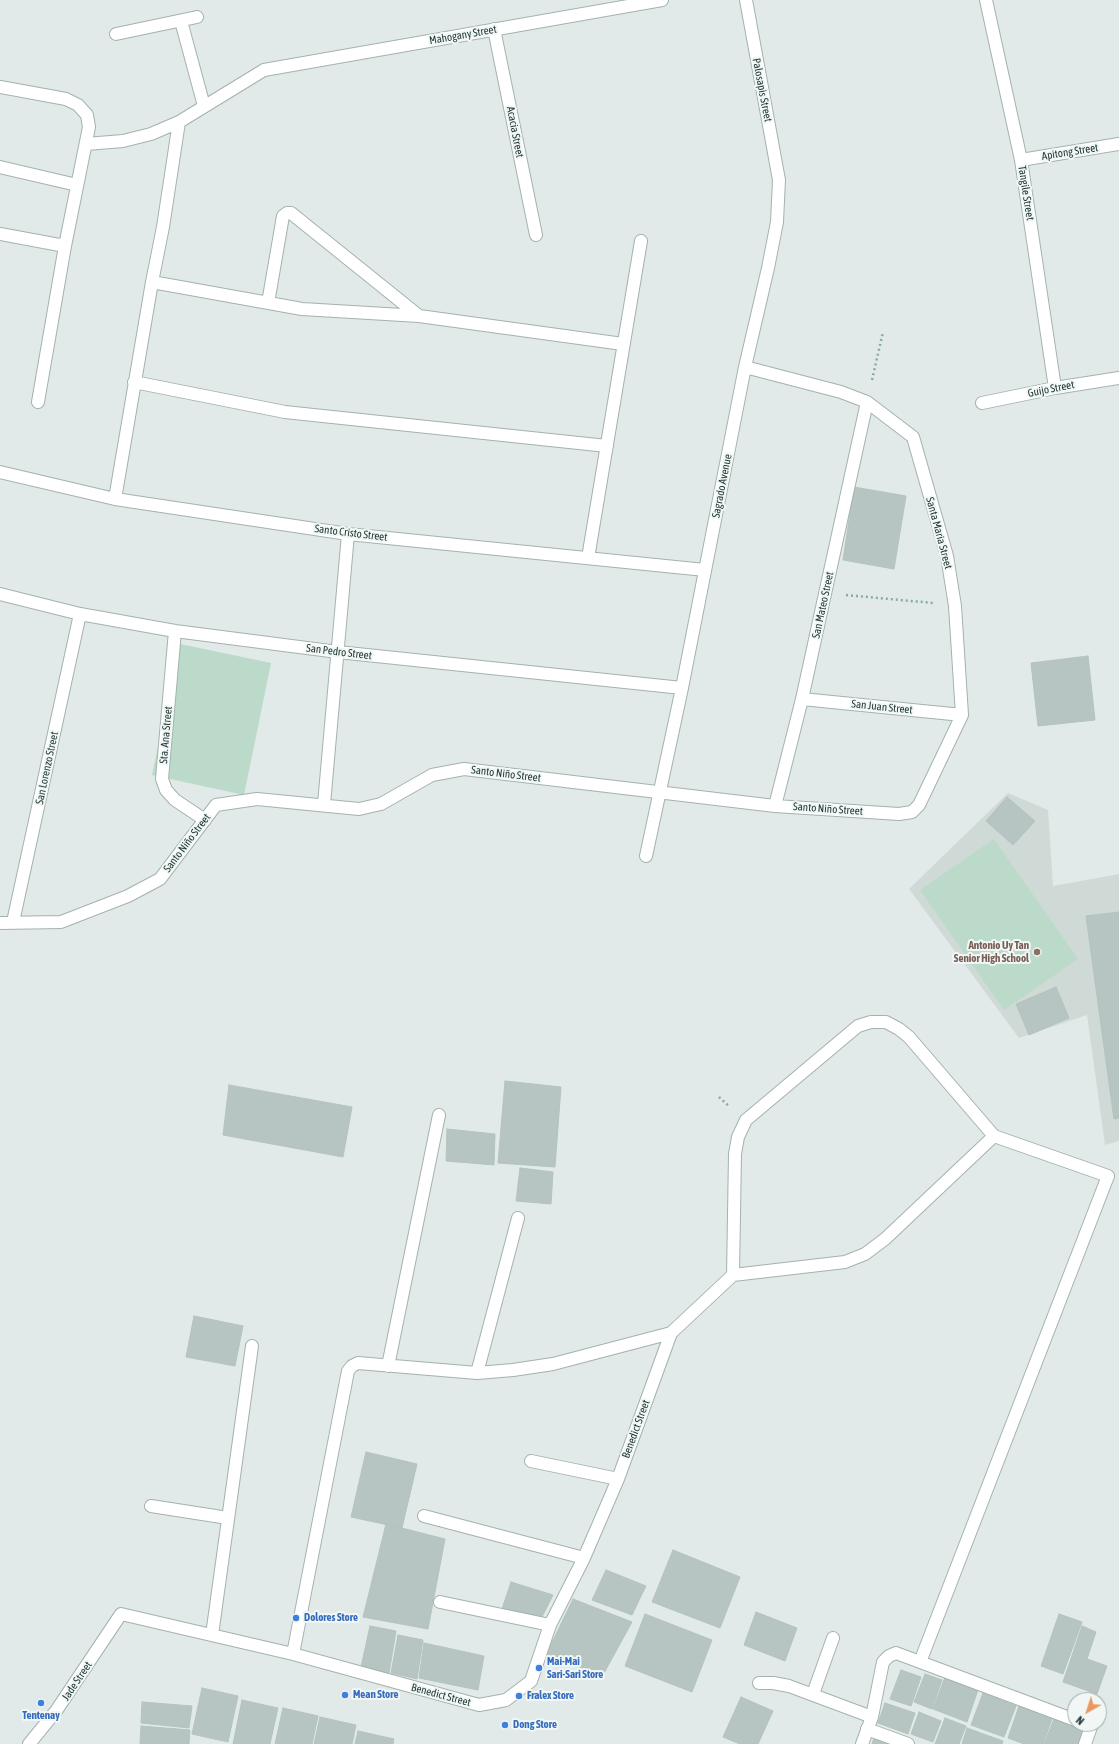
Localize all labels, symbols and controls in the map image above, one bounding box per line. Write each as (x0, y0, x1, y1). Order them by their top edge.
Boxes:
street label: Mahogany Street (428, 23, 498, 47)
street label: Palosapis Street (749, 57, 775, 123)
street label: Acacia Street (504, 105, 526, 159)
street label: Apitong Street (1041, 141, 1099, 163)
street label: Tangile Street (1015, 165, 1037, 221)
street label: Guijo Street (1027, 378, 1075, 400)
street label: Sagrado Avenue (709, 453, 735, 519)
street label: Santa Maria Street (923, 496, 955, 570)
street label: Santo Cristo Street (314, 522, 388, 544)
street label: San Mateo Street (809, 570, 837, 640)
street label: San Pedro Street (305, 641, 373, 663)
street label: San Juan Street (851, 697, 913, 717)
street label: Sta. Ana Street (157, 706, 175, 764)
street label: San Lorenzo Street (33, 730, 61, 806)
street label: Santo Niño Street (470, 763, 542, 785)
street label: Santo Niño Street (793, 800, 863, 818)
street label: Santo Niño Street (161, 811, 213, 875)
place label: Antonio Uy Tan Senior High School (954, 939, 1029, 965)
marker: Antonio Uy Tan Senior High School (1032, 947, 1042, 957)
street label: Benedict Street (619, 1398, 653, 1460)
place label: Dolores Store (304, 1611, 358, 1625)
marker: Dolores Store (291, 1613, 301, 1623)
place label: Mai-Mai Sari-Sari Store (547, 1655, 603, 1681)
street label: Jade Street (59, 1659, 95, 1703)
marker: Mai-Mai Sari-Sari Store (534, 1663, 544, 1673)
street label: Benedict Street (410, 1681, 472, 1709)
place label: Mean Store (353, 1688, 398, 1702)
place label: Fralex Store (527, 1689, 574, 1703)
marker: Mean Store (340, 1690, 350, 1700)
marker: Fralex Store (514, 1691, 524, 1701)
north arrow (1067, 1692, 1107, 1732)
marker: Tentenay (36, 1698, 46, 1708)
place label: Tentenay (22, 1709, 60, 1723)
text: N (1074, 1714, 1086, 1727)
place label: Dong Store (513, 1718, 557, 1732)
marker: Dong Store (500, 1720, 510, 1730)

